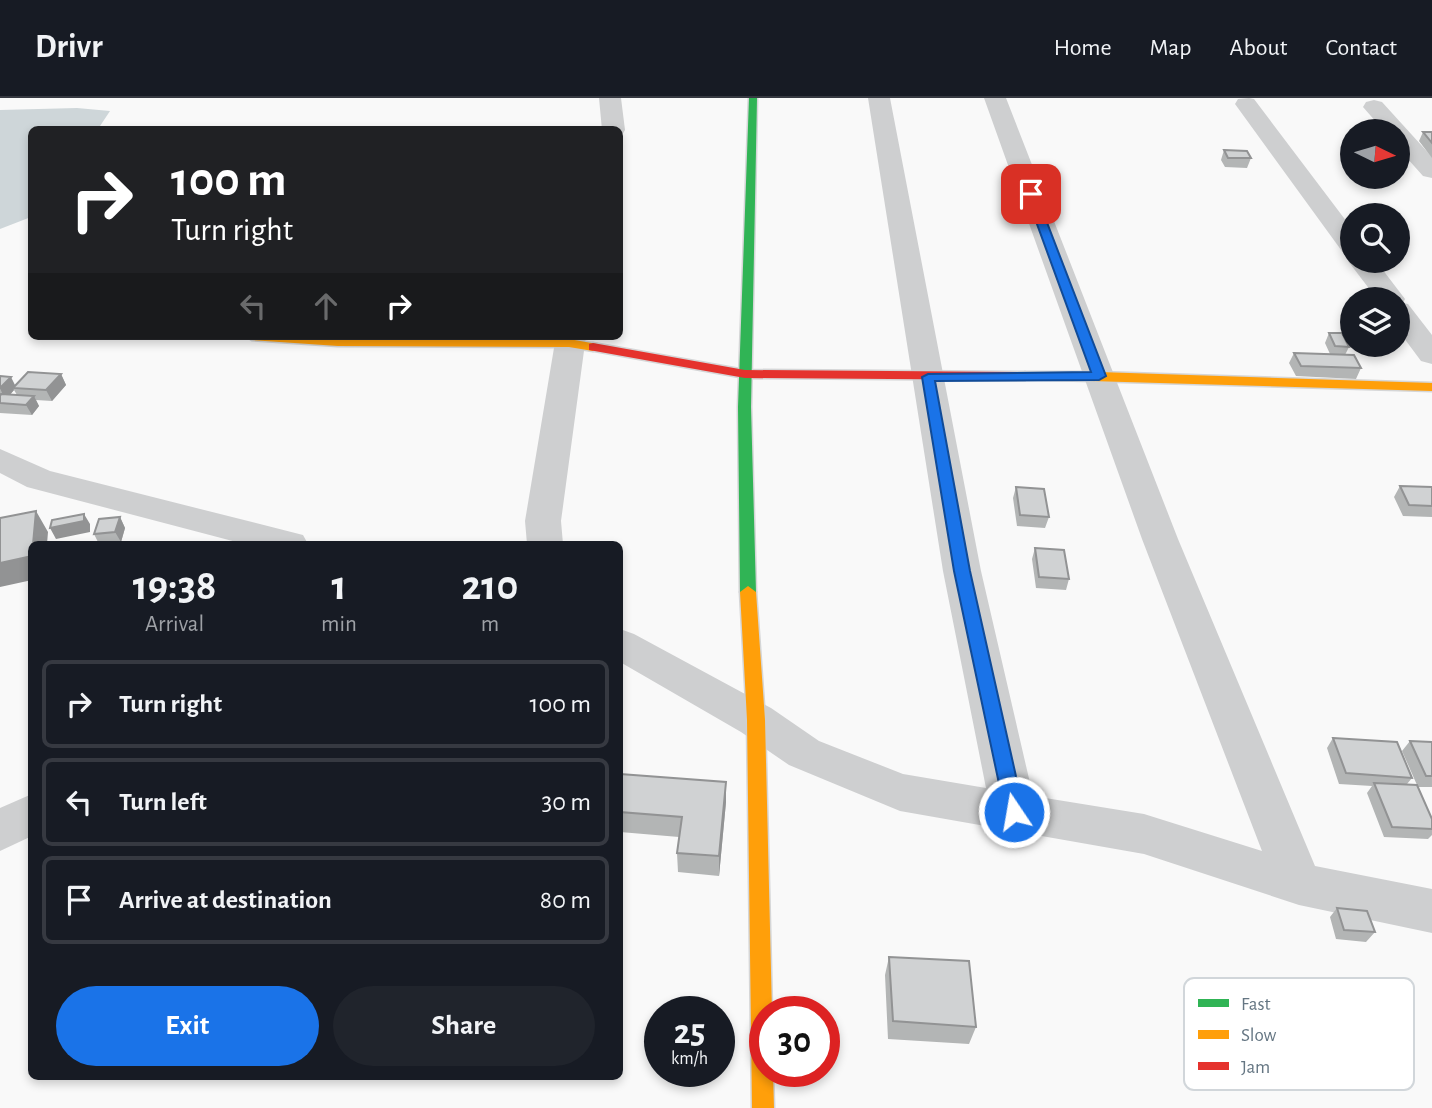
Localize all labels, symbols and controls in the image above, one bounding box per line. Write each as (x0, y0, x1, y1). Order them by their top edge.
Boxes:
text: Drivr (35, 31, 103, 64)
text: Home (1054, 36, 1112, 60)
text: Map (1150, 36, 1192, 60)
text: About (1230, 36, 1287, 60)
text: Contact (1325, 36, 1397, 60)
north arrow (1340, 119, 1410, 189)
map controls (1340, 119, 1410, 357)
icon: right (56, 154, 147, 245)
text: 100 m (171, 156, 287, 205)
pin (1001, 164, 1061, 224)
icon: arrive (1012, 175, 1050, 213)
button: search (1340, 203, 1410, 273)
text: Turn right (171, 214, 293, 246)
icon: left (234, 287, 272, 325)
icon: ahead (307, 287, 345, 325)
icon: right (380, 287, 418, 325)
button: layers (1340, 287, 1410, 357)
text: 19:38 (133, 565, 216, 607)
text: 1 (331, 565, 347, 607)
text: 210 (462, 565, 518, 607)
text: Arrival (145, 613, 204, 636)
text: min (321, 613, 357, 636)
text: m (481, 613, 499, 636)
icon: right (60, 685, 98, 723)
text: Turn right (119, 691, 222, 717)
text: 100 m (530, 691, 591, 717)
position arrow (977, 775, 1051, 849)
icon: left (60, 783, 98, 821)
text: Turn left (119, 789, 207, 815)
text: 30 m (541, 789, 591, 815)
icon: arrive (60, 881, 98, 919)
text: Arrive at destination (119, 887, 332, 913)
text: 80 m (540, 887, 591, 913)
legend (1184, 978, 1414, 1090)
button: Exit (56, 986, 319, 1066)
button: Share (333, 986, 595, 1066)
text: Fast (1241, 995, 1271, 1014)
speed limit sign: 30 (749, 996, 840, 1087)
text: 25 (674, 1015, 705, 1050)
text: Slow (1241, 1026, 1277, 1045)
text: km/h (671, 1050, 708, 1068)
text: Jam (1241, 1058, 1270, 1077)

